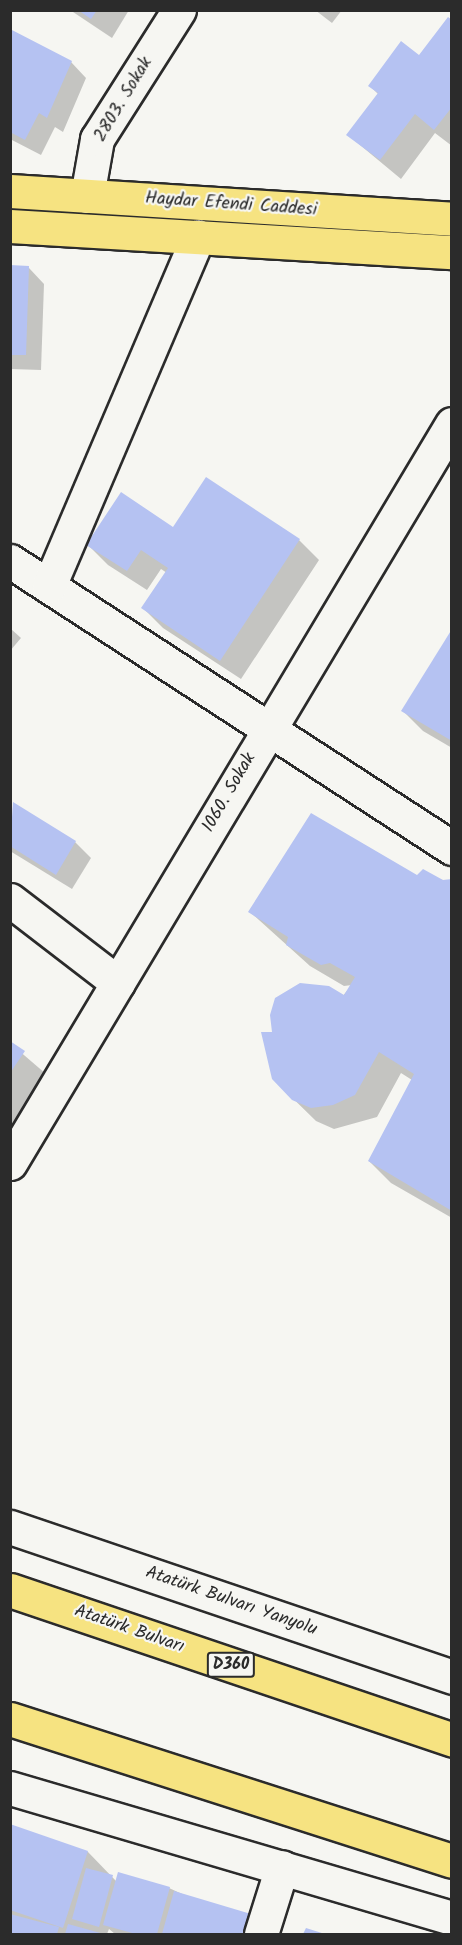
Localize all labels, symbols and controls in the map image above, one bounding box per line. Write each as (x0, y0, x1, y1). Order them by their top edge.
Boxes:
street label: 2803. Sokak (90, 54, 158, 146)
street label: Haydar Efendi Caddesi (144, 188, 318, 222)
street label: 1060. Sokak (199, 749, 261, 837)
street label: Atatürk Bulvarı Yanyolu (142, 1562, 320, 1642)
street label: Atatürk Bulvarı (71, 1601, 187, 1659)
road number: D360 (206, 1652, 256, 1678)

